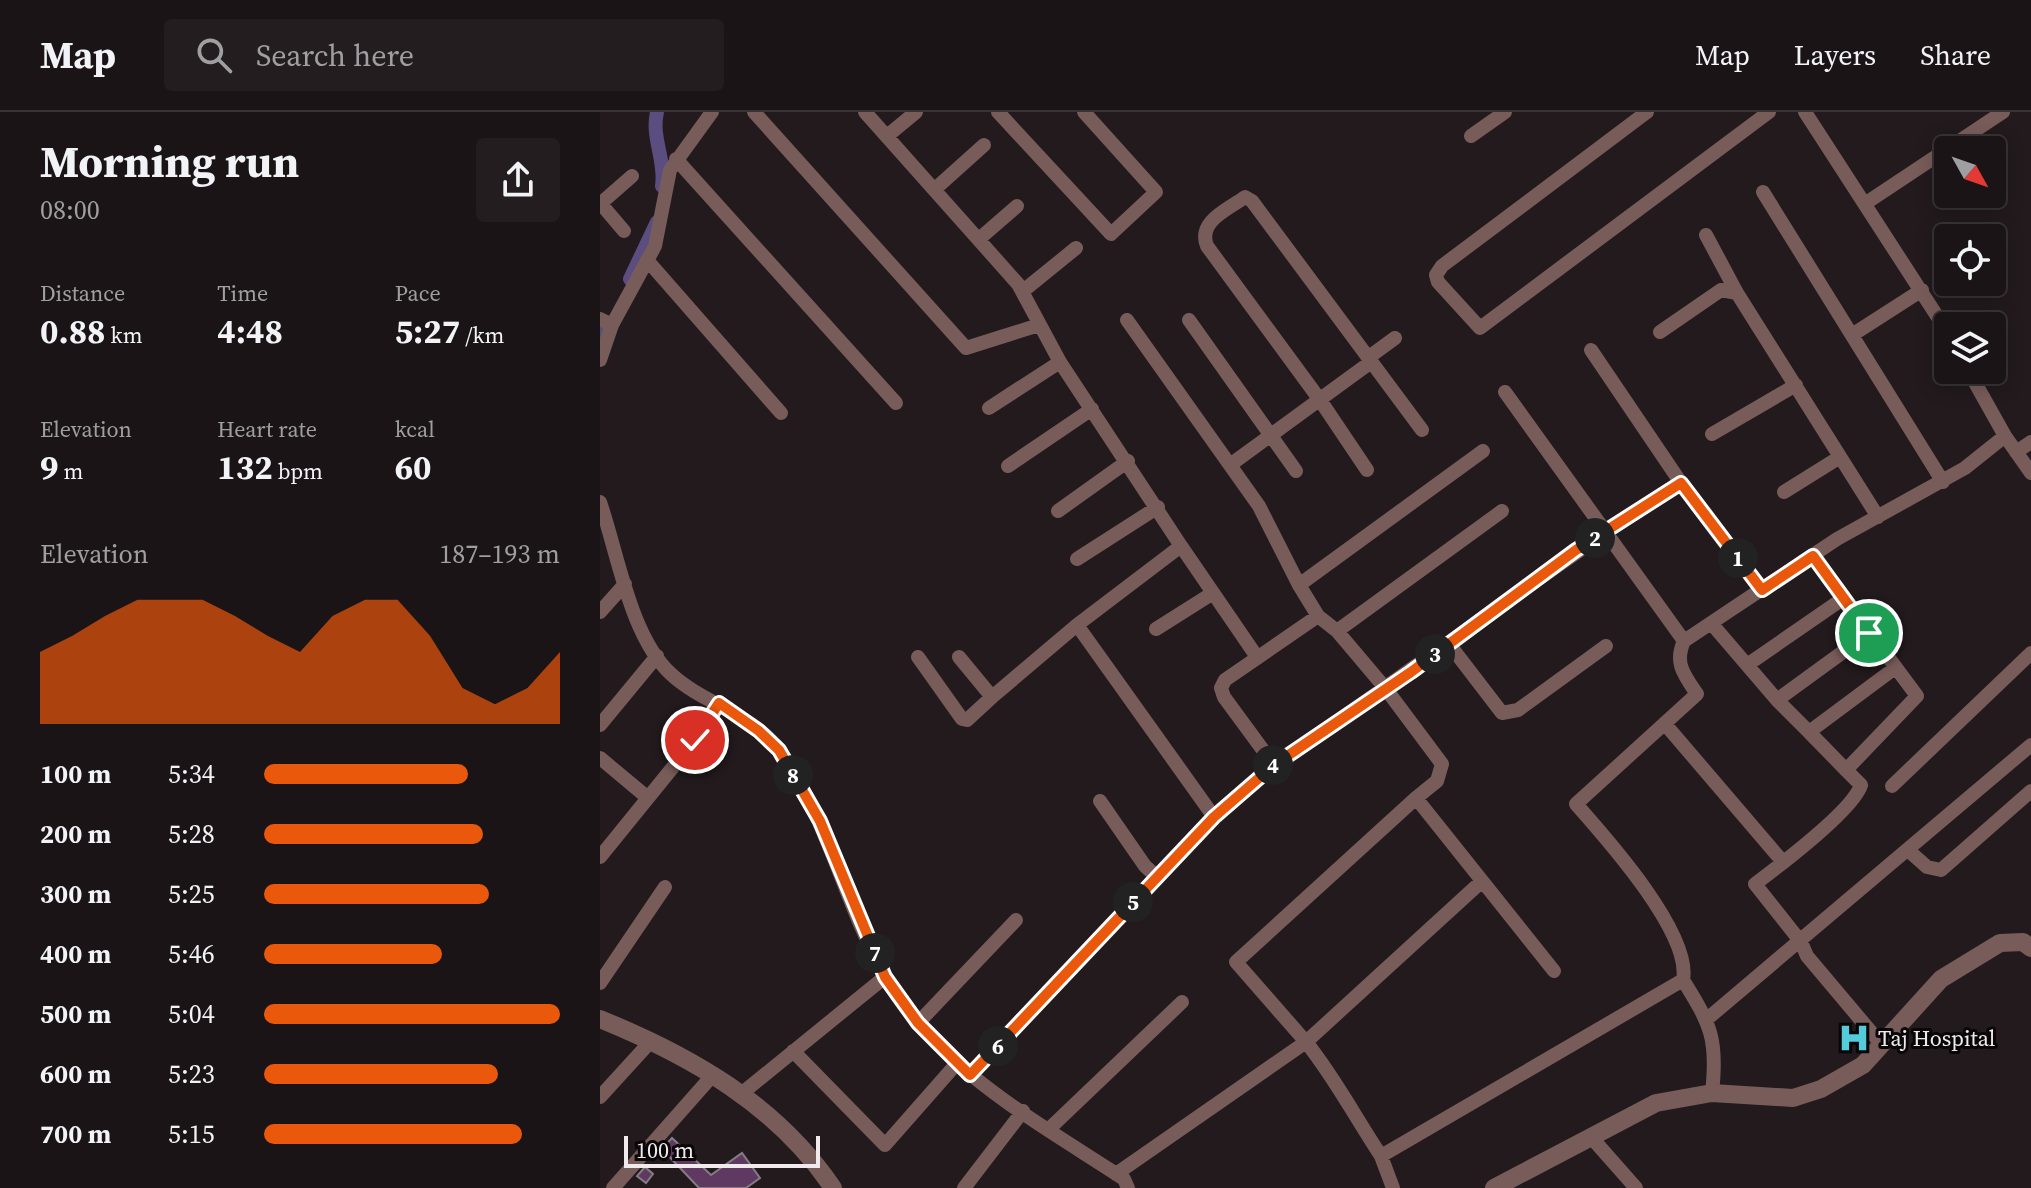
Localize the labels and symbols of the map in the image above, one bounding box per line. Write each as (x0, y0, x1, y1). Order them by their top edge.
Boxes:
north arrow (1934, 136, 2006, 208)
pin: 2 (1575, 518, 1615, 558)
pin: 1 (1718, 538, 1758, 578)
pin (1835, 599, 1903, 667)
pin: 3 (1415, 634, 1455, 674)
pin (661, 706, 729, 774)
pin: 4 (1253, 745, 1293, 785)
pin: 8 (773, 755, 813, 795)
pin: 5 (1113, 882, 1153, 922)
pin: 7 (855, 933, 895, 973)
hospital icon: Taj Hospital (1837, 1021, 1871, 1055)
place label: Taj Hospital (1878, 1023, 1995, 1053)
pin: 6 (978, 1026, 1018, 1066)
scale bar (624, 1132, 820, 1168)

